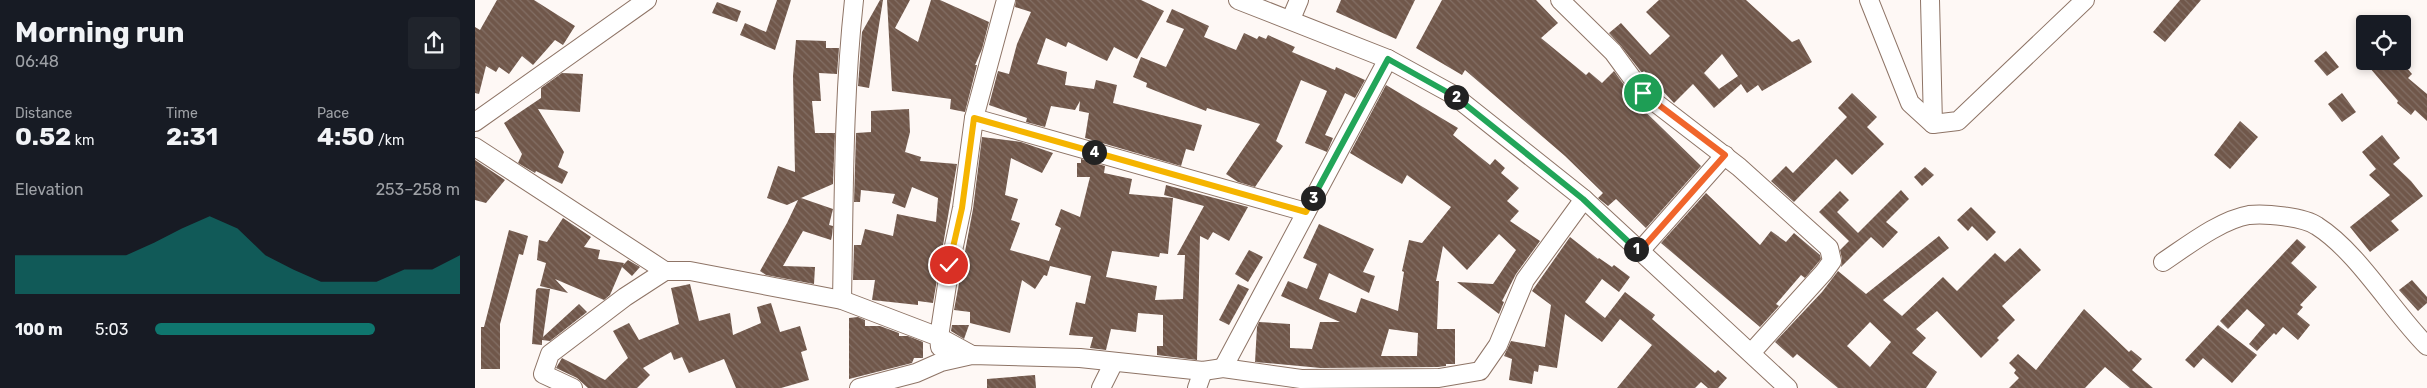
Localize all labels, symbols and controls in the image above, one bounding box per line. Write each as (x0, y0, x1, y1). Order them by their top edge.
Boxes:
map controls (2356, 15, 2411, 70)
button: locate (2356, 15, 2411, 70)
text: Morning run (15, 16, 184, 49)
button: share (408, 17, 460, 69)
text: 06:48 (15, 52, 59, 71)
pin (1622, 72, 1664, 114)
icon: arrive (1629, 79, 1657, 107)
pin: 2 (1443, 84, 1469, 110)
text: 2 (1452, 89, 1461, 106)
text: Distance (15, 105, 72, 122)
text: Time (166, 105, 198, 122)
text: Pace (317, 105, 349, 122)
text: 0.52 (15, 122, 71, 151)
text: 2:31 (166, 122, 218, 151)
text: 4:50 (317, 122, 375, 151)
text: km (71, 132, 94, 149)
text: /km (375, 132, 404, 149)
pin: 4 (1081, 140, 1107, 164)
text: 4 (1090, 144, 1099, 161)
text: Elevation (15, 180, 84, 199)
text: 253–258 m (376, 180, 460, 199)
pin: 3 (1301, 186, 1325, 210)
text: 3 (1309, 190, 1318, 207)
pin: 1 (1623, 236, 1649, 262)
text: 1 (1633, 241, 1640, 258)
pin (928, 244, 970, 286)
icon: check (935, 251, 963, 279)
text: 100 m (15, 320, 63, 339)
text: 5:03 (95, 320, 128, 339)

